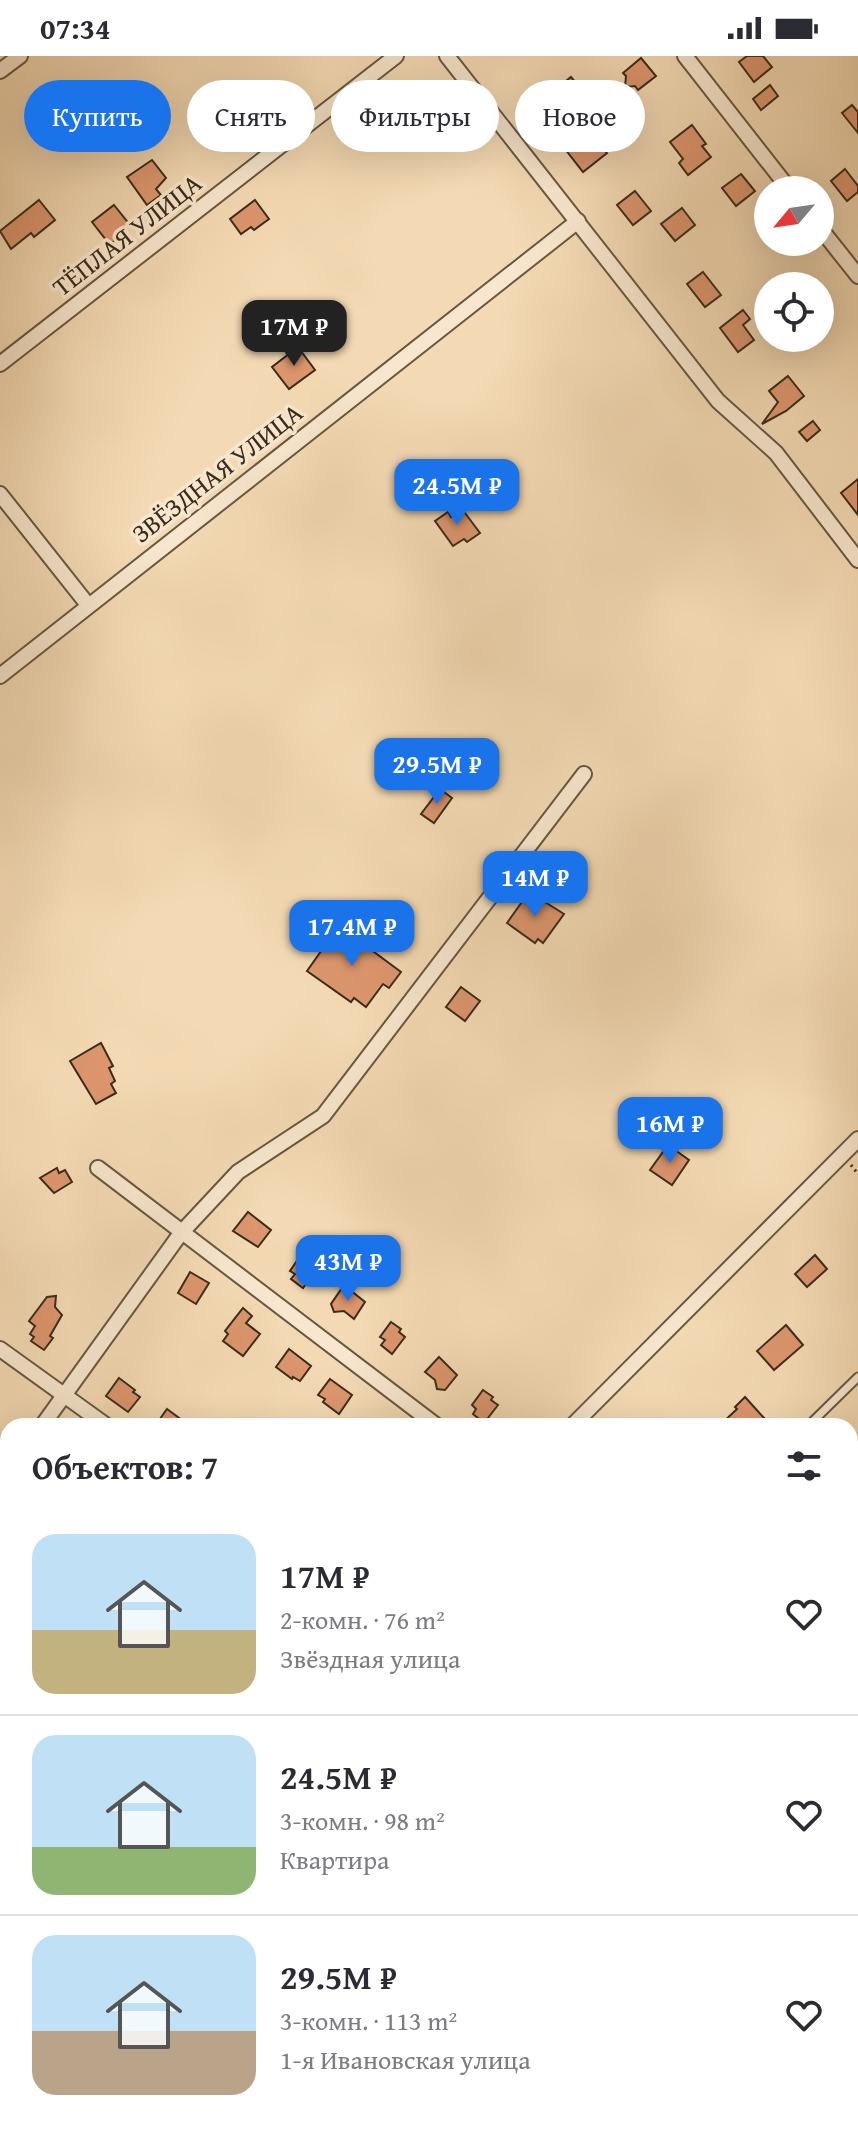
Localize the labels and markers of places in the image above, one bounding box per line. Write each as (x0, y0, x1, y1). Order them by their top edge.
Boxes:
pin: 17M ₽ (238, 300, 350, 368)
pin: 24.5M ₽ (383, 459, 531, 527)
pin: 29.5M ₽ (363, 738, 511, 806)
pin: 14M ₽ (479, 851, 591, 919)
pin: 17.4M ₽ (278, 900, 426, 968)
pin: 16M ₽ (614, 1097, 726, 1165)
pin: 43M ₽ (292, 1235, 404, 1303)

